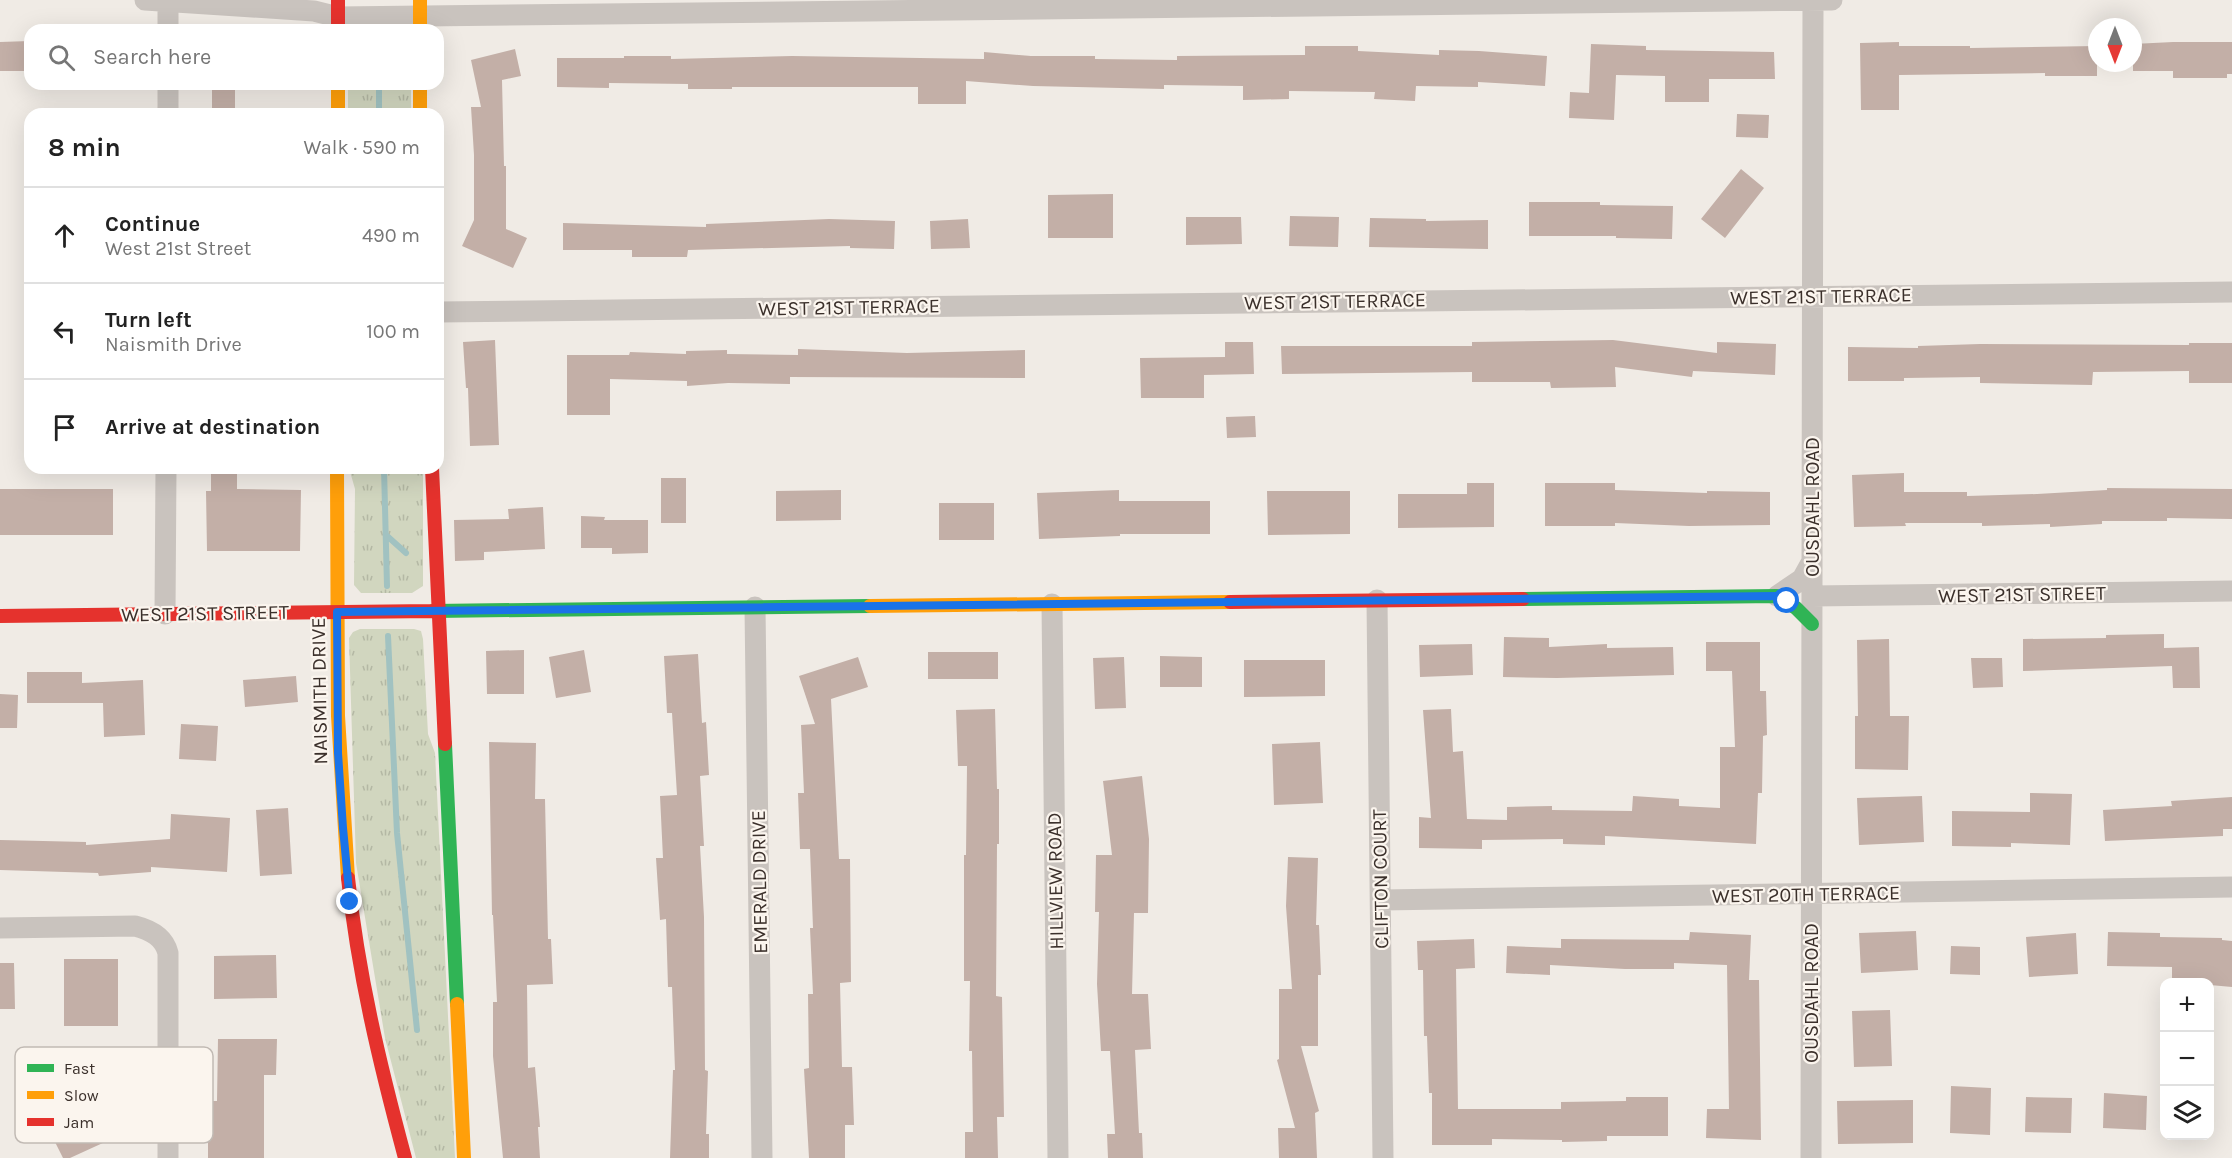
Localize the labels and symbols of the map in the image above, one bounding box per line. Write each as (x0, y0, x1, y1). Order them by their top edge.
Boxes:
north arrow (2088, 18, 2142, 72)
street label: WEST 21ST TERRACE (1730, 283, 1912, 310)
street label: WEST 21ST TERRACE (1244, 288, 1426, 315)
street label: WEST 21ST TERRACE (758, 294, 940, 321)
street label: OUSDAHL ROAD (1801, 437, 1824, 577)
street label: WEST 21ST STREET (1938, 582, 2106, 607)
route start (1773, 587, 1799, 613)
street label: WEST 21ST STREET (121, 601, 289, 626)
street label: NAISMITH DRIVE (307, 617, 332, 765)
street label: CLIFTON COURT (1368, 809, 1393, 949)
street label: EMERALD DRIVE (747, 810, 772, 954)
street label: HILLVIEW ROAD (1043, 812, 1068, 950)
street label: WEST 20TH TERRACE (1712, 881, 1900, 908)
route end (336, 888, 362, 914)
street label: OUSDAHL ROAD (1800, 923, 1823, 1063)
legend (15, 1047, 213, 1143)
text: Fast (64, 1059, 95, 1078)
text: Slow (64, 1086, 99, 1105)
text: Jam (64, 1113, 94, 1132)

